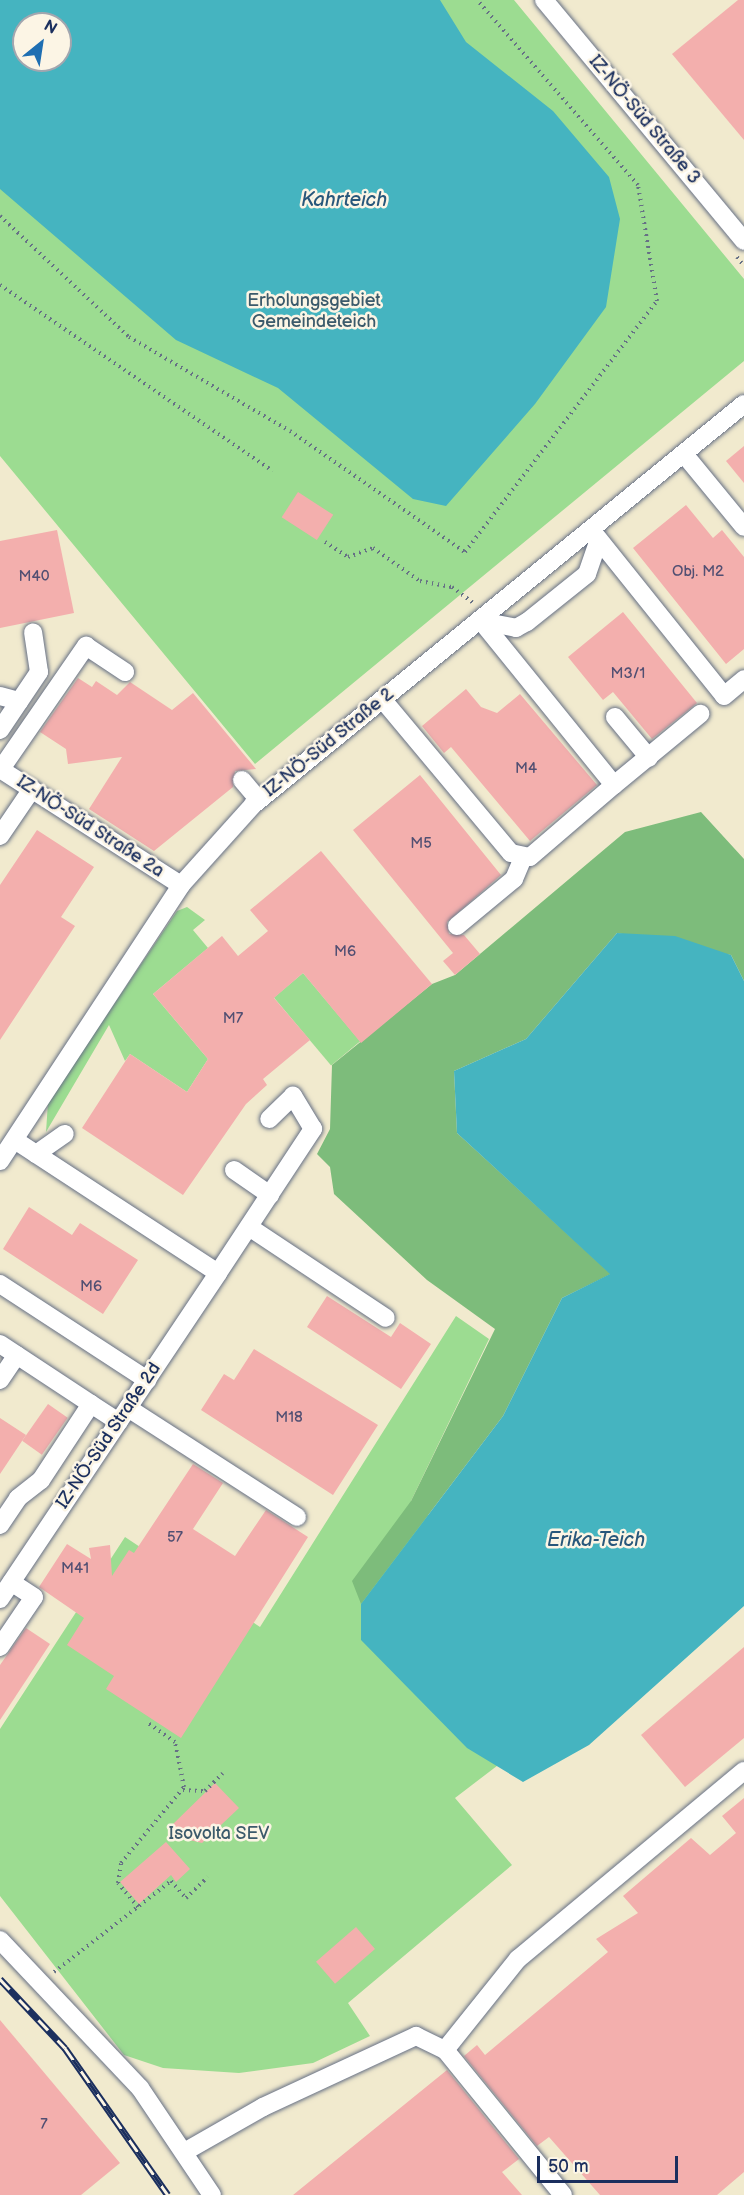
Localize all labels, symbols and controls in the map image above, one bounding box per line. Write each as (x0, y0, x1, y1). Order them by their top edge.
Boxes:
north arrow (12, 12, 72, 72)
text: N (40, 16, 60, 39)
street label: IZ-NÖ-Süd Straße 3 (584, 51, 704, 189)
water label: Kahrteich (301, 188, 387, 212)
park label: Erholungsgebiet Gemeindeteich (247, 291, 381, 334)
house number: Obj. M2 (672, 563, 724, 581)
house number: M40 (19, 568, 49, 586)
house number: M3/1 (611, 665, 645, 683)
street label: IZ-NÖ-Süd Straße 2 (259, 684, 399, 802)
house number: M4 (515, 760, 537, 778)
street label: IZ-NÖ-Süd Straße 2a (12, 771, 168, 883)
house number: M5 (410, 835, 432, 853)
house number: M6 (334, 943, 356, 961)
house number: M7 (223, 1010, 243, 1028)
house number: M6 (80, 1278, 102, 1296)
street label: IZ-NÖ-Süd Straße 2d (52, 1359, 166, 1513)
house number: M18 (275, 1409, 303, 1427)
water label: Erika-Teich (547, 1528, 645, 1552)
house number: 57 (167, 1529, 183, 1547)
house number: M41 (61, 1560, 89, 1578)
park label: Isovolta SEV (168, 1823, 270, 1845)
house number: 7 (40, 2116, 48, 2134)
scale bar (540, 2144, 681, 2182)
text: 50 m (548, 2156, 589, 2177)

